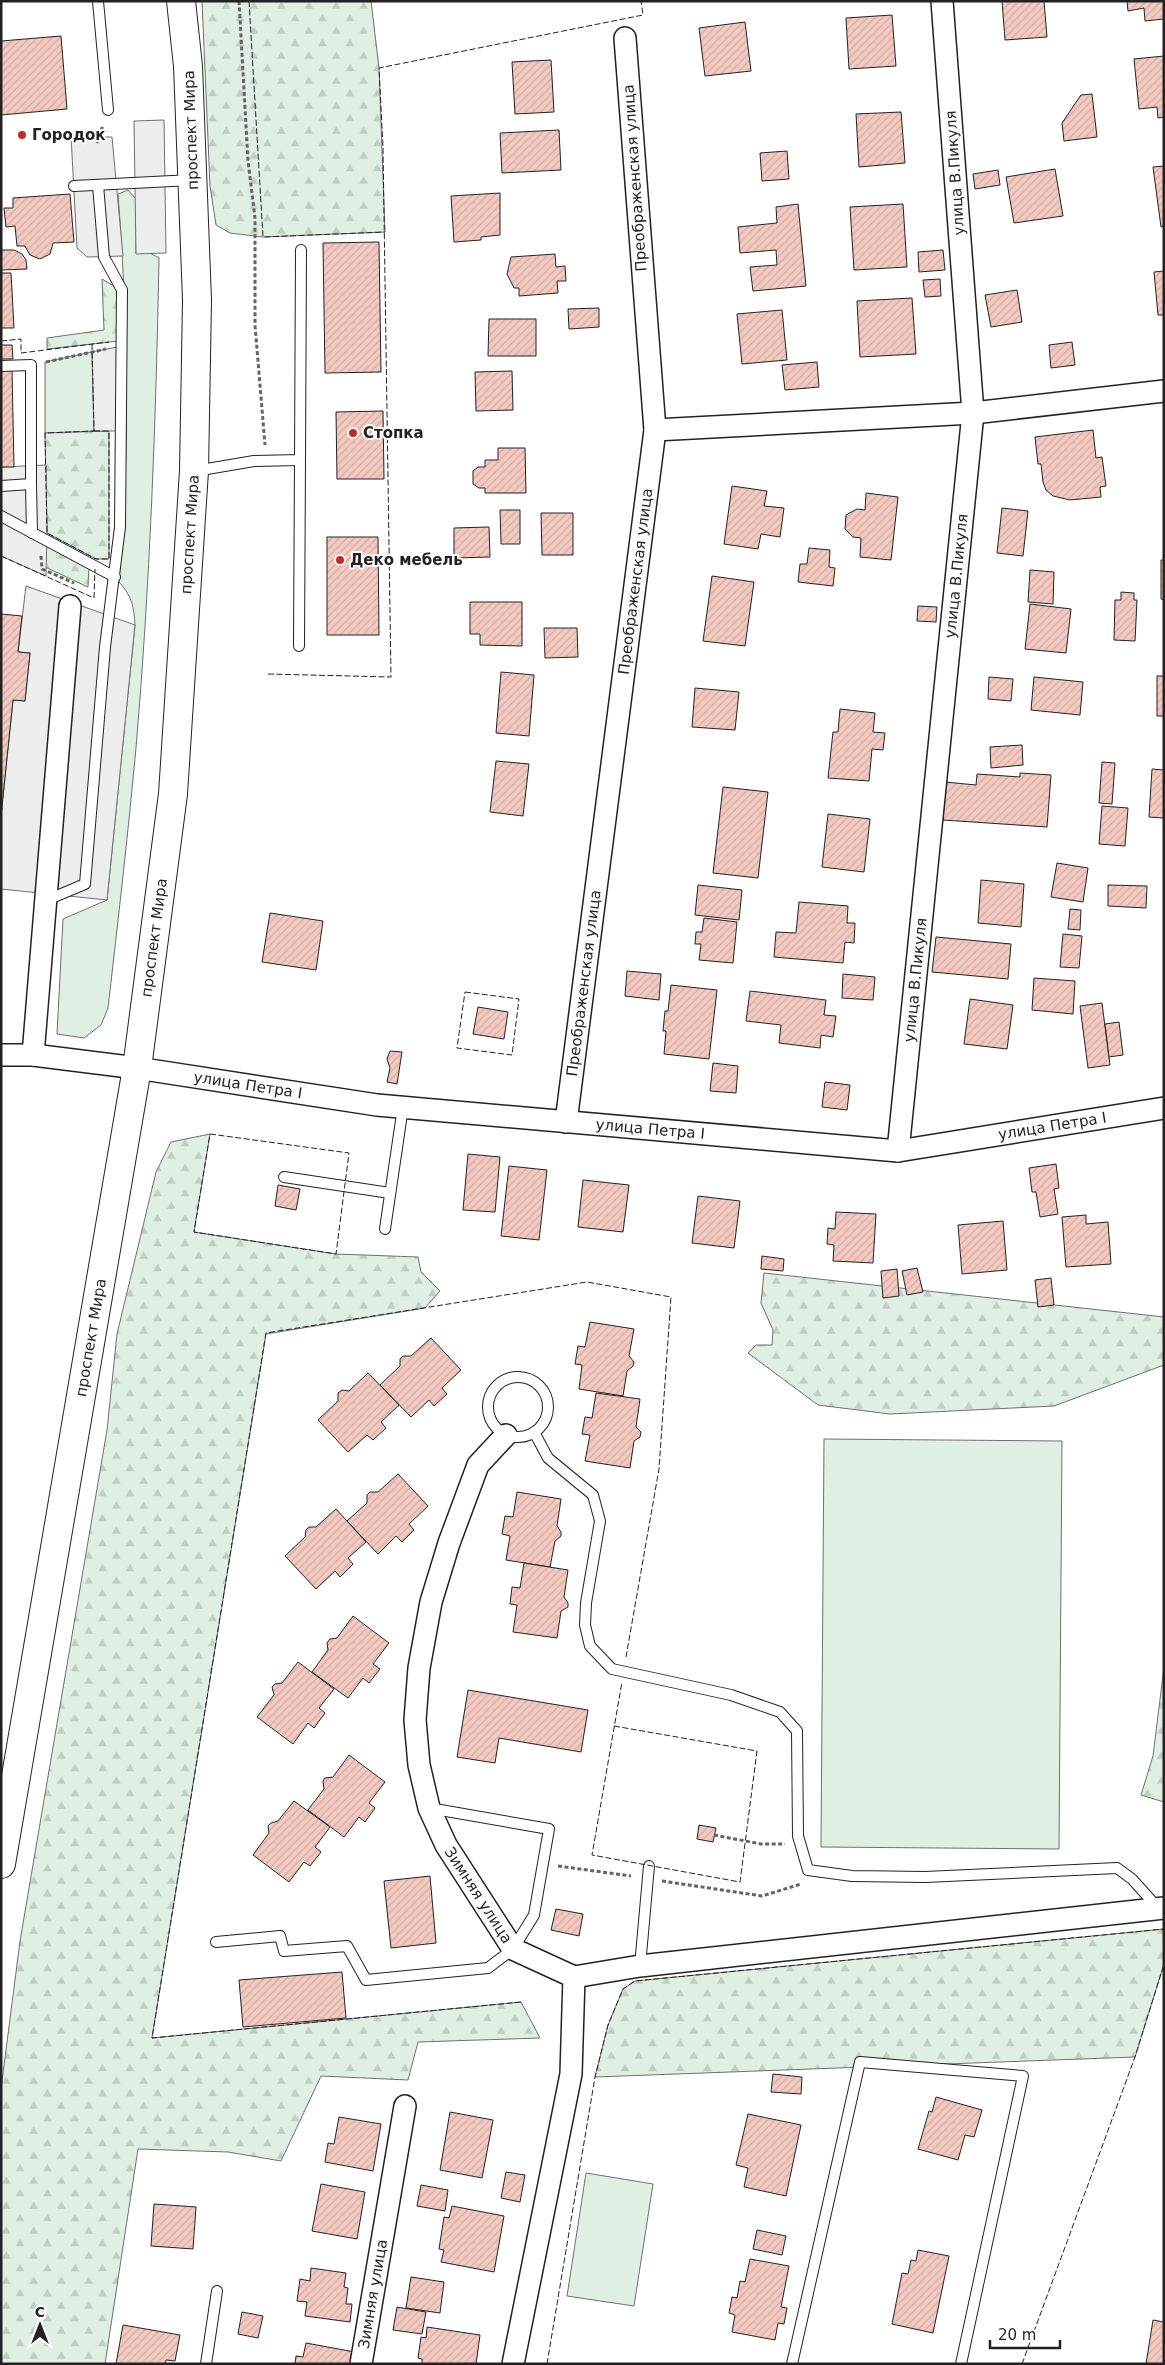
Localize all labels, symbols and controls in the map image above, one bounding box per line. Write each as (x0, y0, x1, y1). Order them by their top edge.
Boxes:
street label: проспект Мира (180, 70, 202, 190)
street label: Преображенская улица (619, 84, 651, 272)
street label: улица В.Пикуля (942, 110, 968, 236)
place label: Городок (32, 126, 106, 144)
marker: Городок (16, 129, 28, 141)
place label: Стопка (363, 424, 424, 442)
marker: Стопка (347, 427, 359, 439)
street label: проспект Мира (177, 474, 203, 595)
street label: Преображенская улица (615, 487, 656, 676)
street label: улица В.Пикуля (941, 513, 972, 639)
place label: Деко мебель (350, 551, 463, 569)
marker: Деко мебель (334, 554, 346, 566)
street label: проспект Мира (137, 877, 171, 998)
street label: Преображенская улица (563, 889, 605, 1077)
street label: улица В.Пикуля (900, 917, 931, 1043)
street label: улица Петра I (192, 1068, 303, 1102)
street label: улица Петра I (997, 1108, 1108, 1144)
street label: улица Петра I (595, 1115, 706, 1143)
street label: проспект Мира (72, 1277, 110, 1398)
street label: Зимняя улица (441, 1844, 516, 1947)
street label: Зимняя улица (355, 2238, 391, 2350)
north arrow (15, 2300, 65, 2350)
text: С (35, 2304, 45, 2320)
scale bar (990, 2318, 1060, 2350)
text: 20 m (998, 2326, 1036, 2344)

